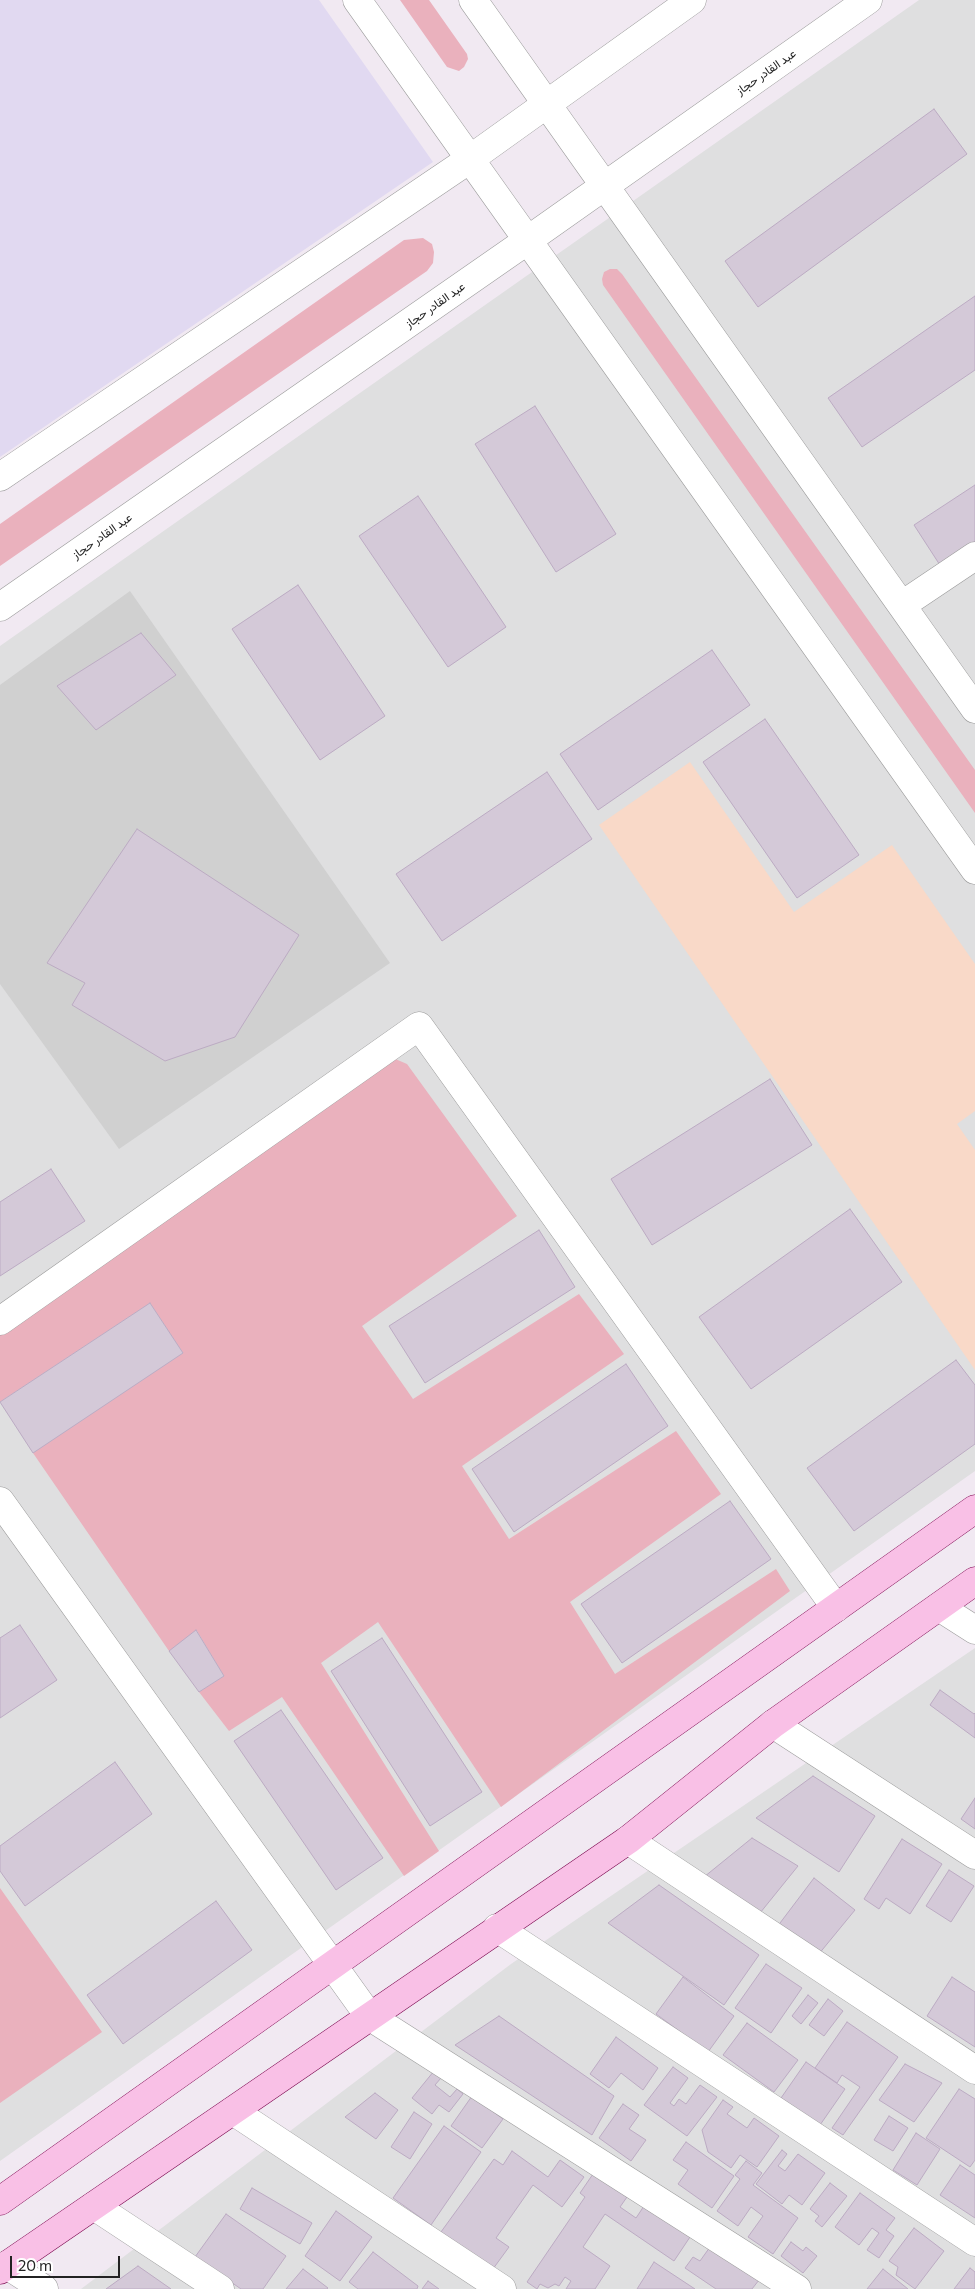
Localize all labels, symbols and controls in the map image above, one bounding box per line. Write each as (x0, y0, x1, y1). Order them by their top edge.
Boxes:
street label: عبد القادر حجاز (733, 46, 799, 98)
street label: عبد القادر حجاز (402, 279, 468, 331)
street label: عبد القادر حجاز (69, 510, 135, 562)
scale bar (12, 2246, 122, 2278)
text: 20 m (18, 2256, 52, 2274)

